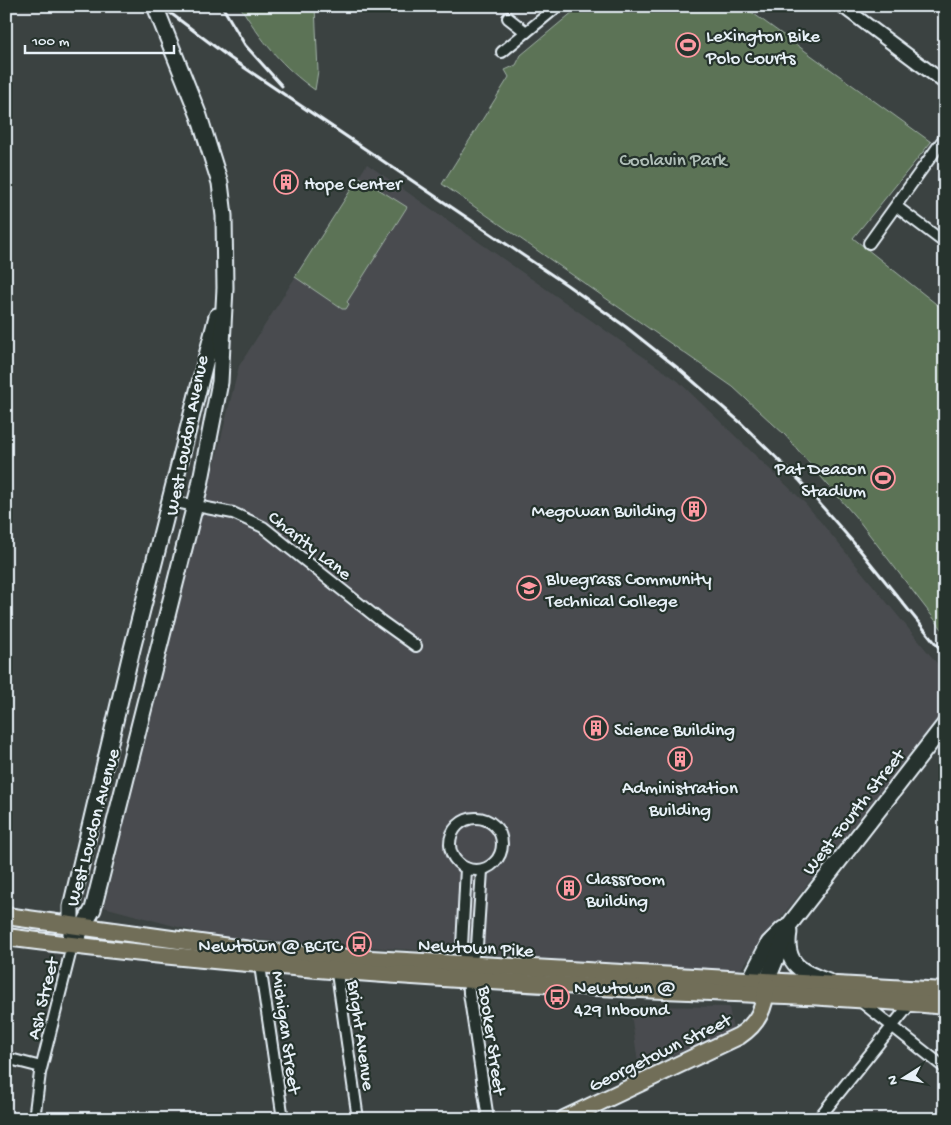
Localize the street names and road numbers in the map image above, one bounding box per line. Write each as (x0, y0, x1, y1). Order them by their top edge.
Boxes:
street label: West Loudon Avenue (162, 353, 215, 518)
street label: Charity Lane (262, 507, 355, 587)
street label: West Fourth Street (798, 744, 912, 881)
street label: West Loudon Avenue (62, 746, 127, 909)
street label: Newtown Pike (417, 935, 534, 964)
street label: Ash Street (23, 953, 66, 1042)
street label: Michigan Street (265, 970, 305, 1098)
street label: Bright Avenue (340, 978, 379, 1092)
street label: Booker Street (471, 984, 510, 1099)
street label: Georgetown Street (586, 1009, 737, 1099)

